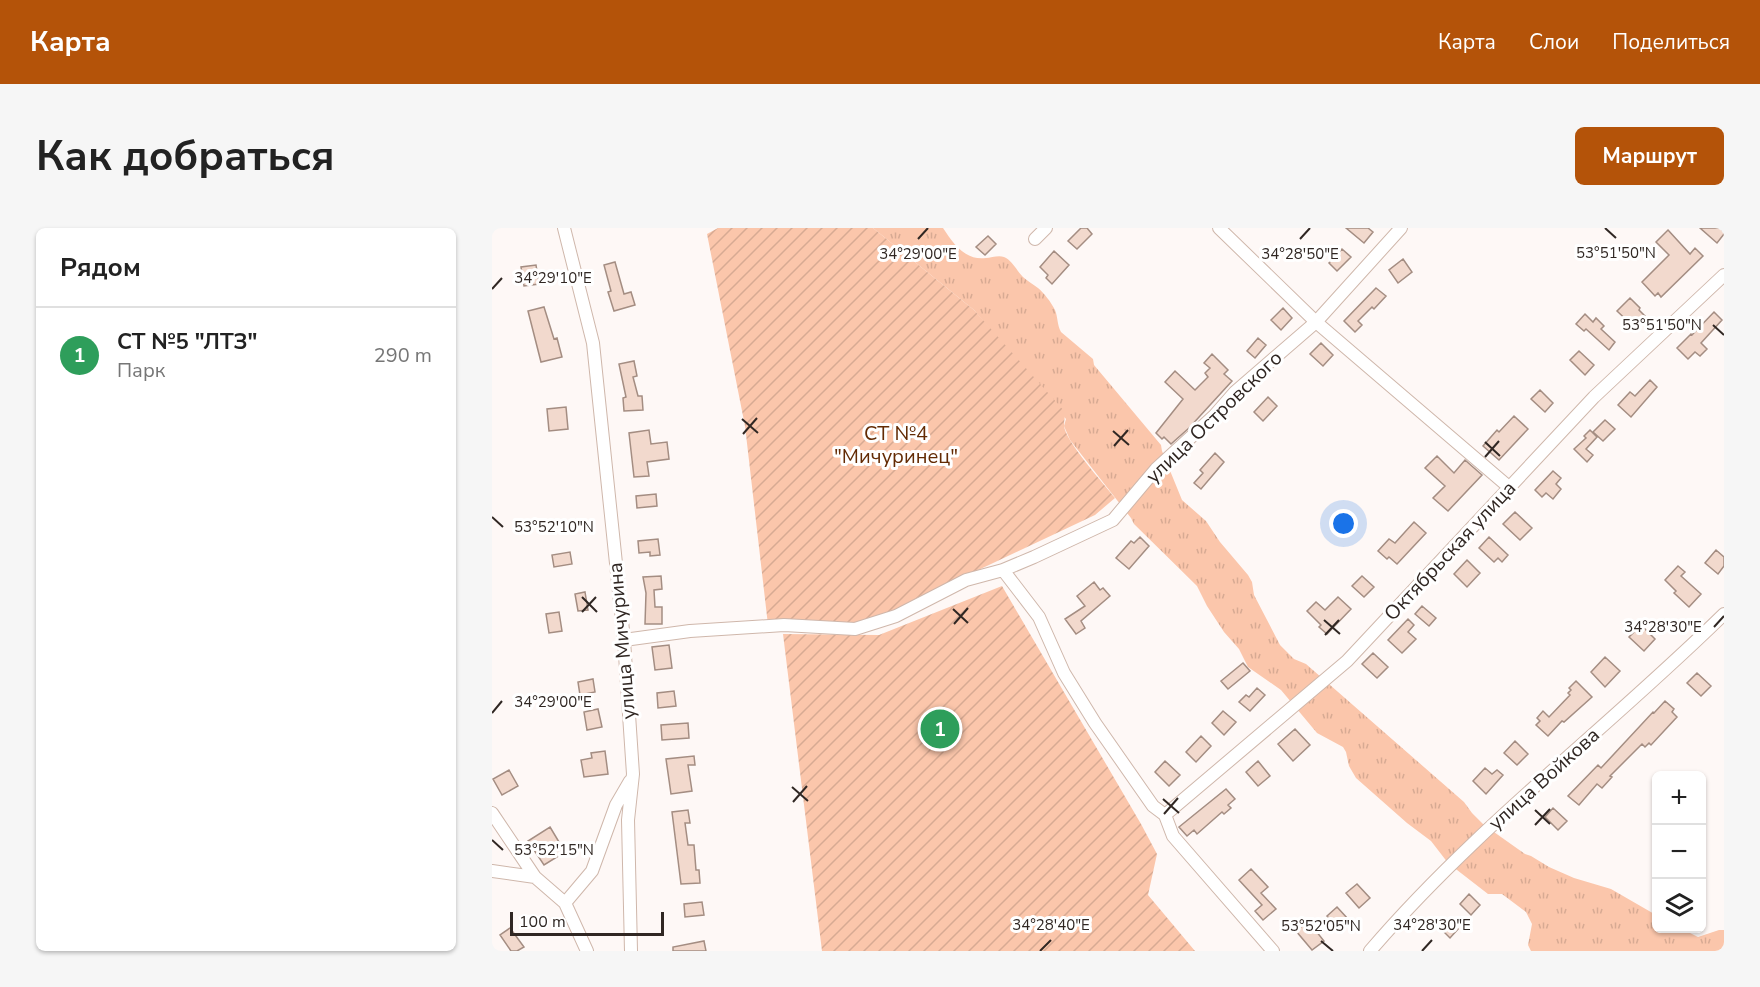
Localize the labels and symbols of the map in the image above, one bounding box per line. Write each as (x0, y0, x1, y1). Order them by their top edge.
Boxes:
text: 53°51'50"N (1576, 243, 1656, 263)
text: 34°29'00"E (879, 244, 957, 264)
text: 34°28'50"E (1261, 244, 1339, 264)
text: 34°29'10"E (514, 268, 592, 288)
text: 53°51'50"N (1622, 315, 1702, 335)
street label: улица Островского (1140, 345, 1288, 489)
park label: СТ №4 "Мичуринец" (834, 420, 958, 470)
street label: Октябрьская улица (1378, 475, 1522, 627)
your location (1329, 509, 1358, 538)
text: 53°52'10"N (514, 517, 594, 537)
street label: улица Мичурина (602, 561, 642, 721)
text: 34°28'30"E (1624, 617, 1702, 637)
text: 34°29'00"E (514, 692, 592, 712)
pin: 1 (920, 706, 960, 752)
street label: улица Войкова (1483, 722, 1605, 836)
text: 53°52'15"N (514, 840, 594, 860)
scale bar (510, 909, 664, 936)
text: 34°28'40"E (1012, 915, 1090, 935)
text: 34°28'30"E (1393, 915, 1471, 935)
text: 53°52'05"N (1281, 916, 1361, 936)

